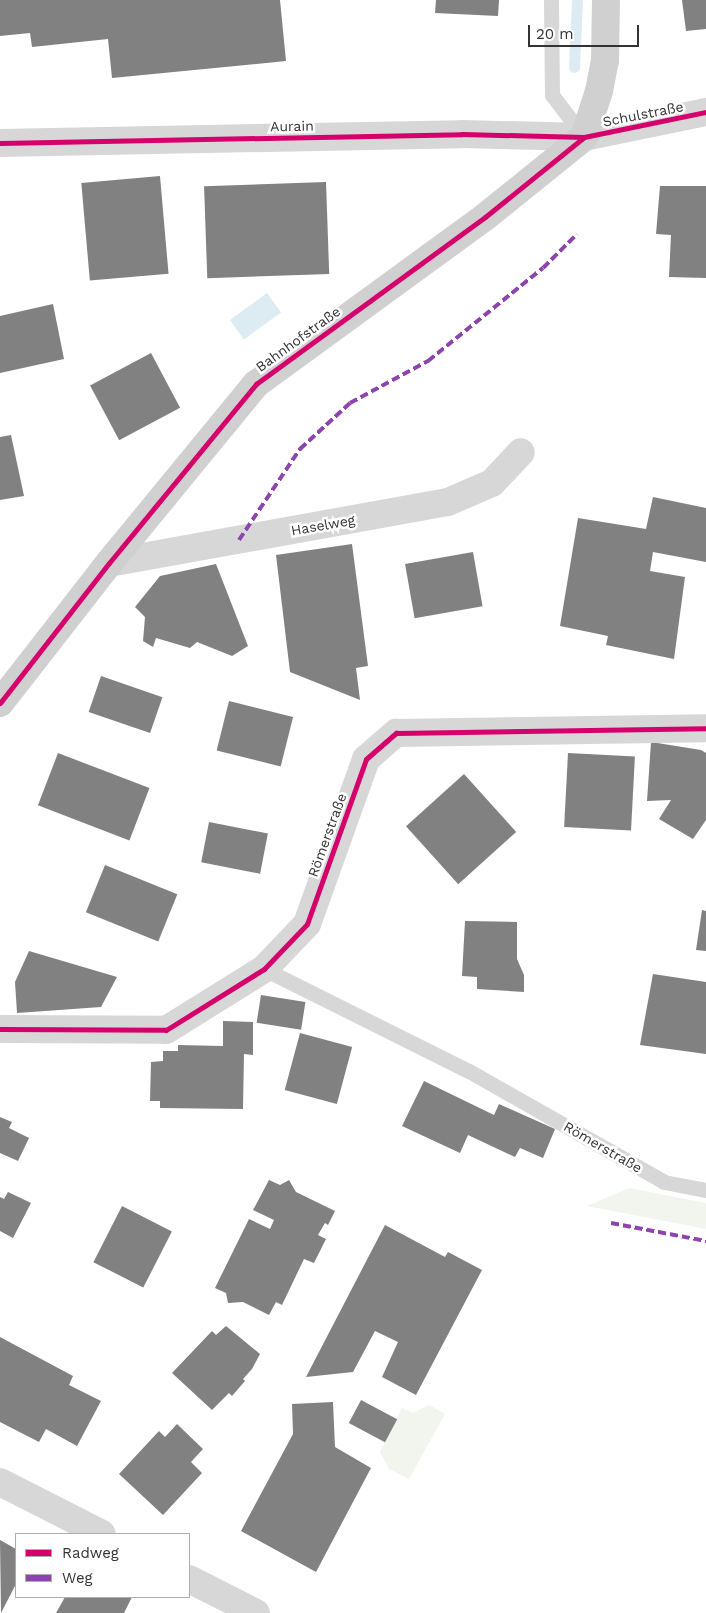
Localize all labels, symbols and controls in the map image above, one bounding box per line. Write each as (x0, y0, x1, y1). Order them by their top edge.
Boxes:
scale bar (531, 15, 642, 47)
text: 20 m (536, 25, 574, 43)
street label: Schulstraße (601, 98, 685, 130)
street label: Aurain (270, 117, 314, 135)
street label: Bahnhofstraße (253, 303, 343, 375)
street label: Haselweg (290, 511, 356, 539)
street label: Römerstraße (304, 791, 350, 879)
street label: Römerstraße (561, 1118, 645, 1176)
legend (15, 1533, 190, 1598)
text: Radweg (62, 1544, 119, 1562)
text: Weg (62, 1569, 93, 1587)

